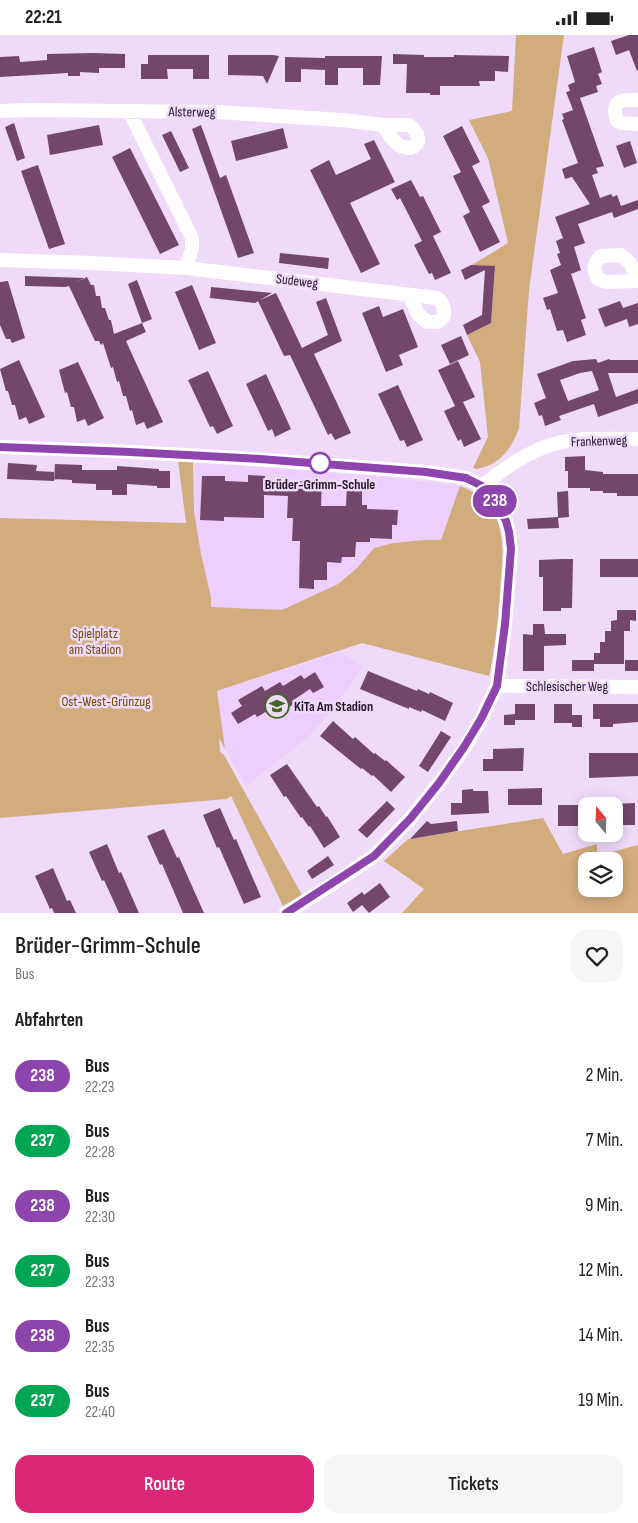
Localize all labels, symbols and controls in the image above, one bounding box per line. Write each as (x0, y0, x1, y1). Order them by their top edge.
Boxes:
text: 22:21 (25, 6, 62, 29)
street label: Alsterweg (167, 103, 216, 121)
street label: Sudeweg (275, 270, 319, 292)
street label: Frankenweg (571, 432, 628, 450)
marker: Brüder-Grimm-Schule (309, 452, 331, 474)
place label: Brüder-Grimm-Schule (265, 476, 375, 493)
line badge: 238 (466, 485, 524, 517)
text: 238 (483, 490, 507, 511)
park label: Spielplatz am Stadion (69, 625, 121, 658)
street label: Schlesischer Weg (526, 678, 608, 695)
park label: Ost-West-Grünzug (61, 693, 151, 710)
school or university icon: KiTa Am Stadion (264, 693, 290, 719)
place label: KiTa Am Stadion (294, 698, 373, 715)
north arrow (578, 797, 622, 843)
map controls (578, 797, 623, 897)
button: layers (578, 852, 623, 897)
button: heart (571, 930, 623, 982)
text: Brüder-Grimm-Schule (15, 931, 201, 960)
text: Bus (15, 965, 35, 984)
text: Abfahrten (15, 1009, 83, 1032)
text: Bus (85, 1055, 110, 1078)
text: 2 Min. (586, 1064, 623, 1087)
text: 238 (30, 1065, 55, 1086)
text: 22:23 (85, 1078, 115, 1097)
text: Bus (85, 1120, 110, 1143)
text: 7 Min. (586, 1129, 623, 1152)
text: 237 (31, 1130, 54, 1151)
text: 22:28 (85, 1143, 115, 1162)
text: Bus (85, 1185, 110, 1208)
text: 9 Min. (585, 1194, 623, 1217)
text: 238 (30, 1195, 55, 1216)
text: 22:30 (85, 1208, 115, 1227)
text: Bus (85, 1250, 110, 1273)
text: 12 Min. (579, 1259, 623, 1282)
text: 237 (31, 1260, 54, 1281)
text: 22:33 (85, 1273, 115, 1292)
text: Bus (85, 1315, 110, 1338)
text: 14 Min. (579, 1324, 623, 1347)
text: 238 (30, 1325, 55, 1346)
text: 22:35 (85, 1338, 114, 1357)
text: Bus (85, 1380, 110, 1403)
text: 19 Min. (578, 1389, 623, 1412)
text: 237 (31, 1390, 54, 1411)
text: 22:40 (85, 1403, 115, 1422)
button: Route (15, 1455, 314, 1513)
button: Tickets (324, 1455, 623, 1513)

